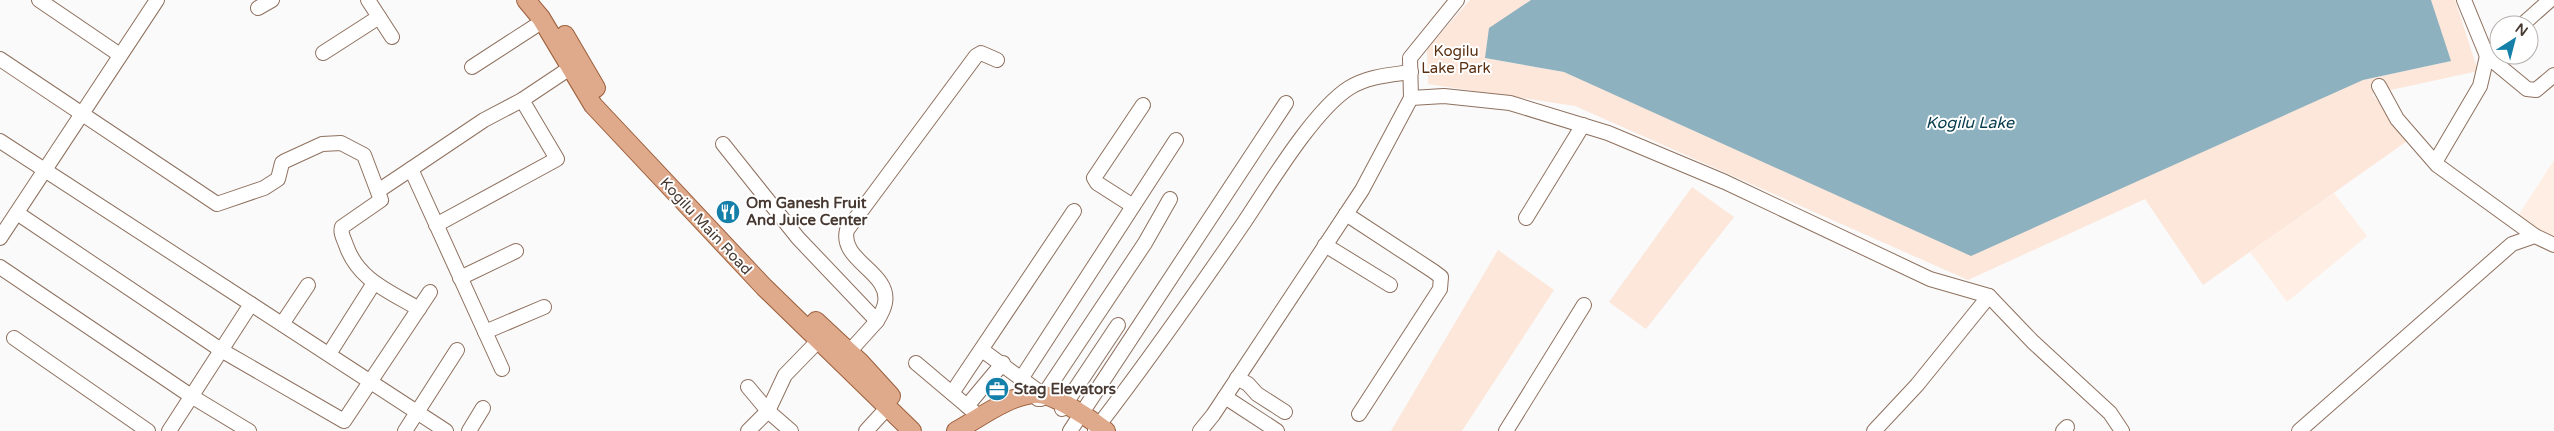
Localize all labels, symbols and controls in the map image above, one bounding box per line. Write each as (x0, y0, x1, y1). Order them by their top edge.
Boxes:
north arrow (2489, 15, 2539, 65)
text: N (2512, 20, 2531, 40)
park label: Kogilu Lake Park (1421, 42, 1491, 77)
water label: Kogilu Lake (1926, 113, 2015, 133)
street label: Kogilu Main Road (656, 174, 756, 278)
place label: Om Ganesh Fruit And Juice Center (746, 194, 868, 229)
restaurant icon: Om Ganesh Fruit And Juice Center (715, 199, 741, 225)
office icon: Stag Elevators (984, 376, 1010, 402)
place label: Stag Elevators (1014, 380, 1116, 399)

